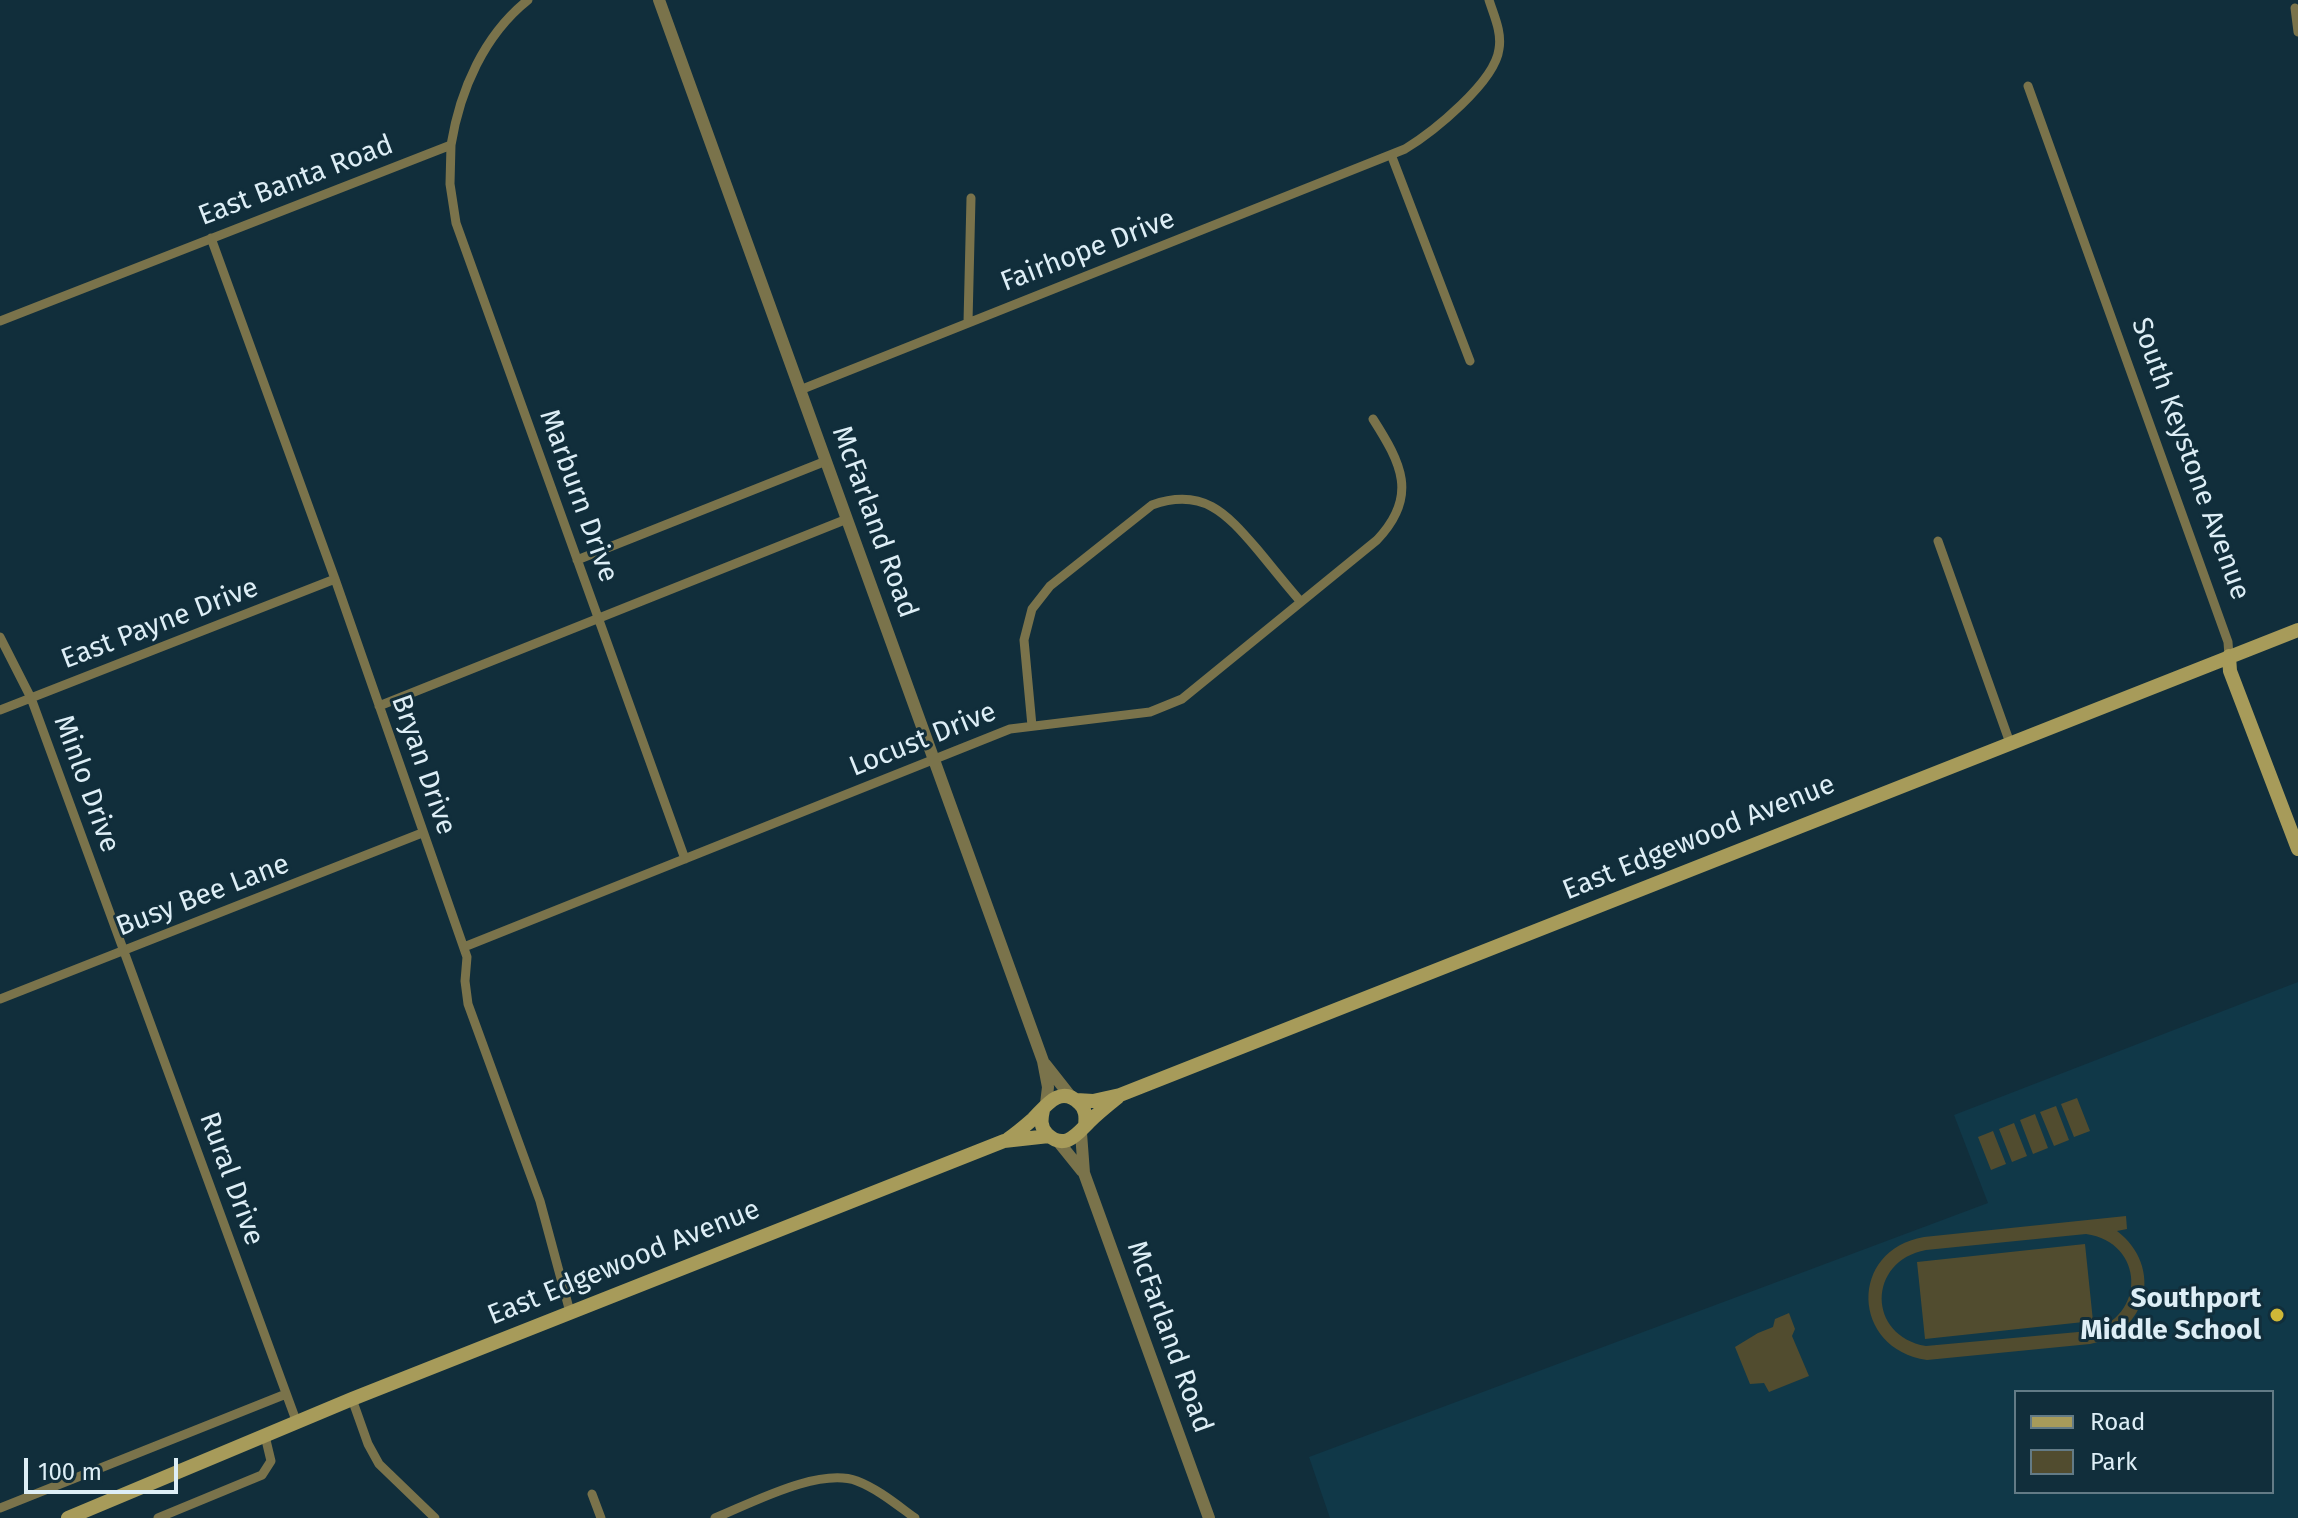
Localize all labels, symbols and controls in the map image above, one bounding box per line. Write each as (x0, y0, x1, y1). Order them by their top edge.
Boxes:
street label: East Banta Road (194, 128, 398, 234)
street label: Fairhope Drive (996, 202, 1180, 300)
street label: South Keystone Avenue (2123, 313, 2257, 605)
street label: Marburn Drive (531, 405, 625, 587)
street label: McFarland Road (824, 421, 924, 623)
street label: East Payne Drive (57, 571, 263, 677)
street label: Bryan Drive (383, 691, 463, 839)
street label: Locust Drive (845, 695, 1001, 785)
street label: Minlo Drive (46, 711, 126, 857)
street label: East Edgewood Avenue (1558, 768, 1840, 908)
street label: Busy Bee Lane (112, 848, 294, 944)
street label: Rural Drive (191, 1108, 271, 1250)
street label: East Edgewood Avenue (483, 1193, 765, 1333)
street label: McFarland Road (1119, 1236, 1219, 1438)
place label: Southport Middle School (2081, 1282, 2261, 1348)
marker: Southport Middle School (2268, 1306, 2286, 1324)
legend (2014, 1390, 2274, 1494)
text: Road (2090, 1408, 2145, 1436)
scale bar (28, 1442, 182, 1492)
text: Park (2090, 1448, 2137, 1476)
text: 100 m (38, 1458, 102, 1486)

